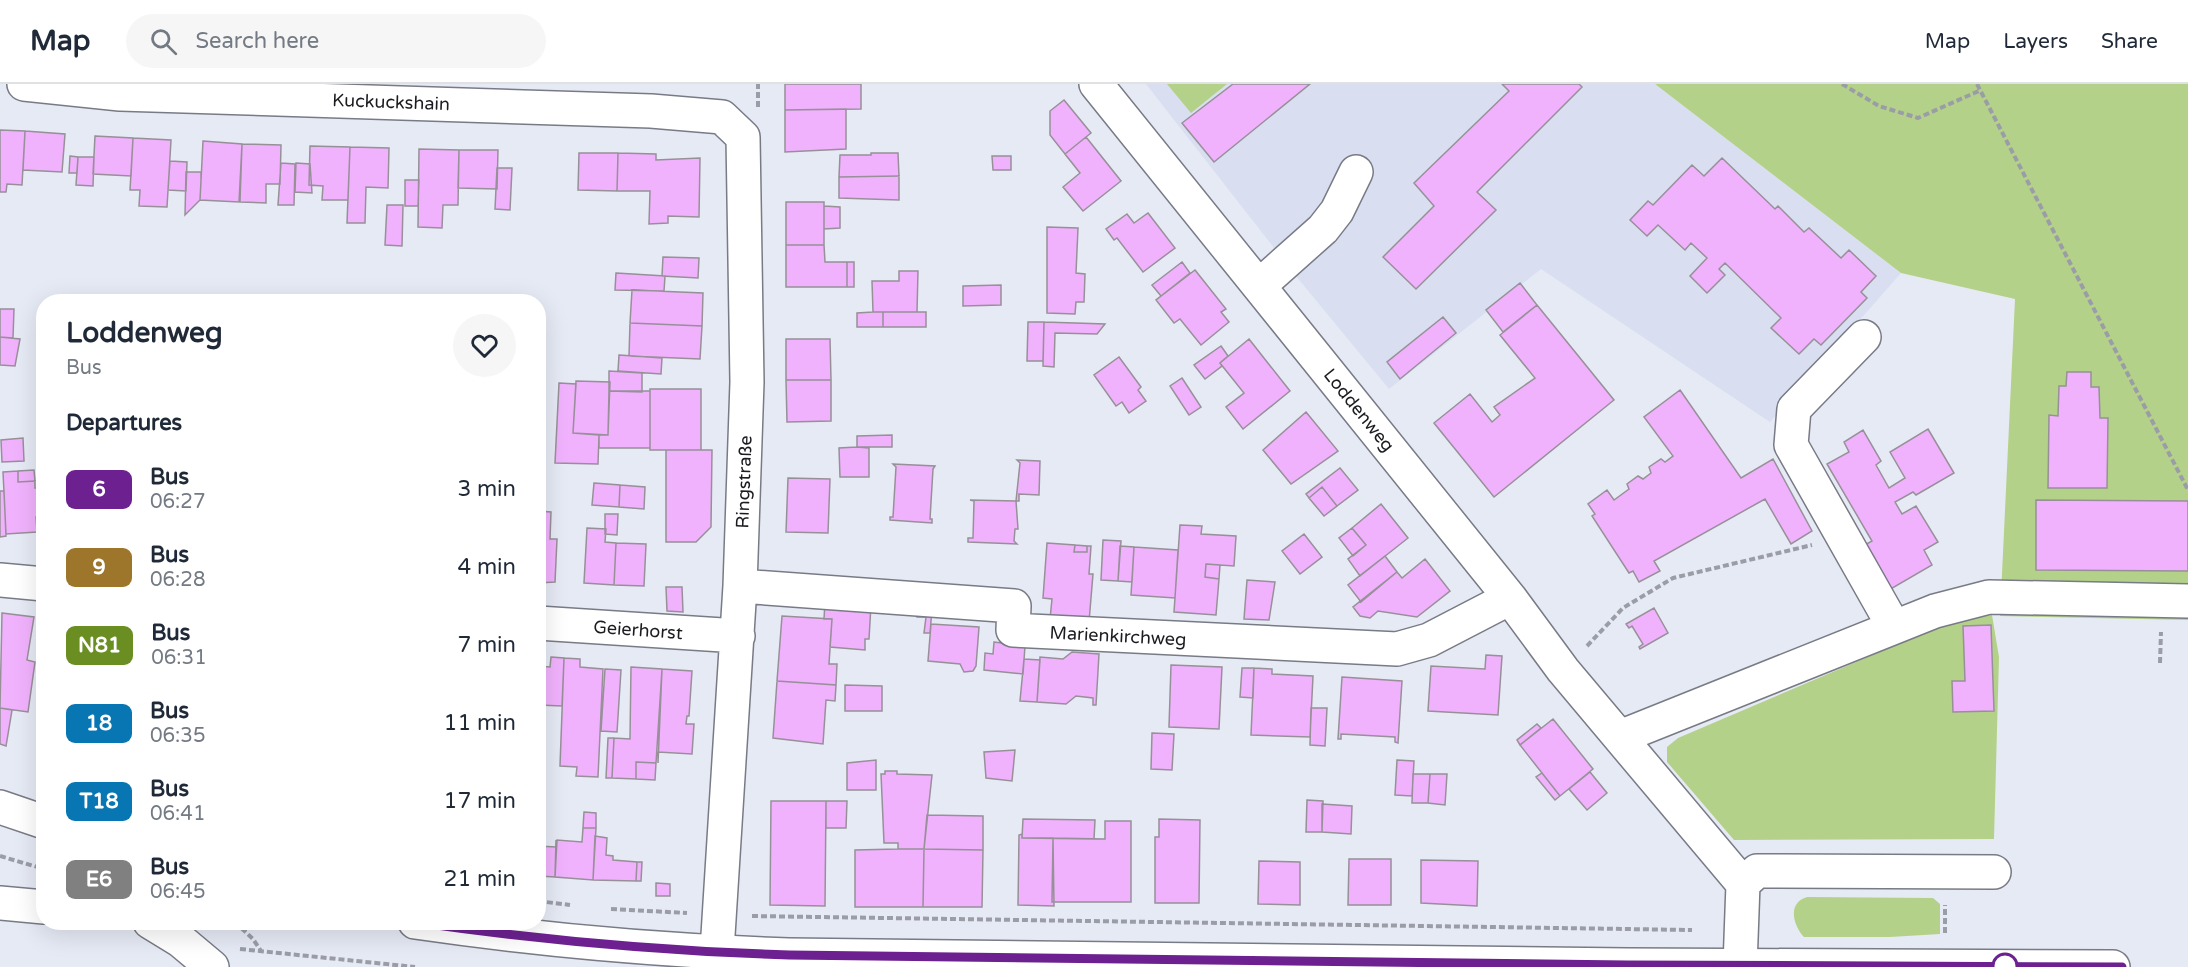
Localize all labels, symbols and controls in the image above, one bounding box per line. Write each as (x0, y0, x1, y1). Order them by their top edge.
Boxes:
search box (126, 14, 546, 68)
text: Map (30, 24, 90, 58)
icon: search (147, 25, 180, 58)
text: Search here (195, 28, 319, 54)
text: Map (1925, 29, 1970, 54)
text: Layers (2003, 29, 2068, 54)
text: Share (2101, 29, 2158, 54)
street label: Kuckuckshain (332, 89, 450, 115)
button: heart (453, 314, 516, 377)
text: Loddenweg (66, 316, 223, 350)
text: Bus (66, 356, 102, 380)
street label: Loddenweg (1319, 364, 1399, 456)
text: Departures (66, 410, 182, 436)
street label: Ringstraße (731, 435, 757, 529)
text: Bus (150, 464, 189, 490)
text: 3 min (457, 476, 516, 502)
text: 6 (92, 477, 106, 502)
text: 06:27 (150, 490, 205, 514)
text: Bus (150, 542, 189, 568)
text: 4 min (457, 554, 516, 580)
text: 9 (92, 555, 106, 580)
text: 06:28 (150, 568, 205, 592)
street label: Geierhorst (593, 616, 684, 644)
text: Bus (151, 620, 190, 646)
street label: Marienkirchweg (1049, 621, 1187, 651)
text: 7 min (457, 632, 516, 658)
text: N81 (78, 633, 121, 658)
text: 06:31 (151, 646, 207, 670)
text: Bus (150, 698, 189, 724)
text: 11 min (444, 710, 516, 736)
text: 18 (86, 711, 112, 736)
text: 06:35 (150, 724, 205, 748)
text: Bus (150, 776, 189, 802)
text: 17 min (444, 788, 516, 814)
text: T18 (79, 789, 119, 814)
text: 06:41 (150, 802, 205, 826)
text: Bus (150, 854, 189, 880)
text: 21 min (444, 866, 516, 892)
text: E6 (86, 867, 112, 892)
text: 06:45 (150, 880, 205, 904)
unlabelled marker (1992, 953, 2018, 967)

